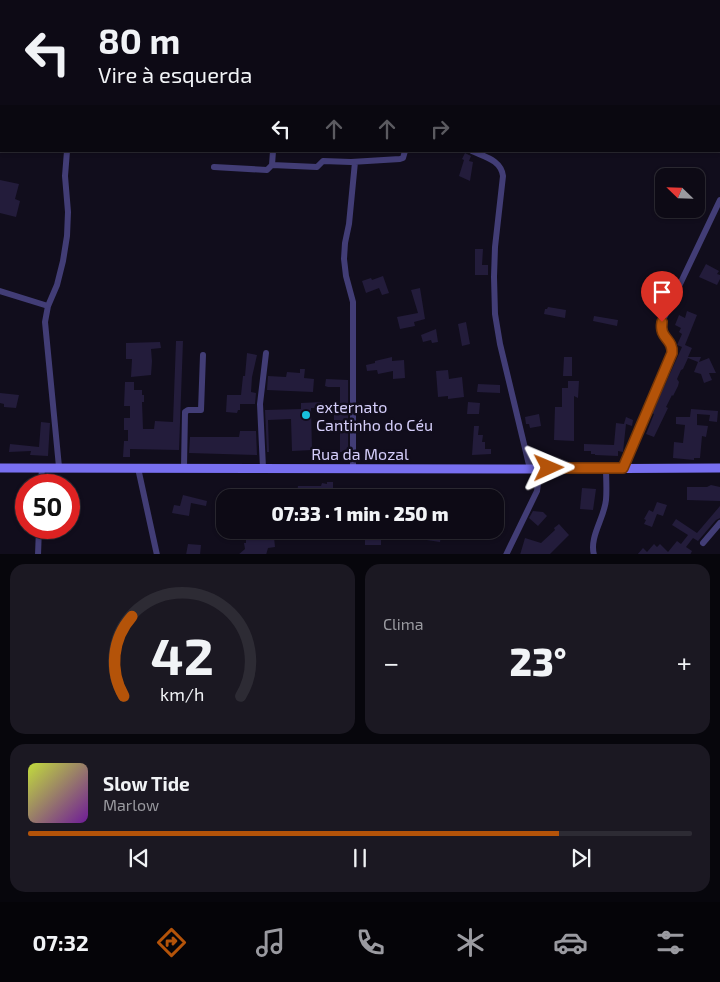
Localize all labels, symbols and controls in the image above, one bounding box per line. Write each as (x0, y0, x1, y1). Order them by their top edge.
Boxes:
text: 80 m (98, 19, 180, 61)
icon: left (15, 20, 80, 85)
text: Vire à esquerda (98, 61, 252, 87)
icon: left (267, 115, 295, 143)
icon: ahead (320, 115, 348, 143)
icon: ahead (373, 115, 401, 143)
icon: right (426, 115, 454, 143)
north arrow (655, 168, 705, 218)
map controls (655, 168, 705, 218)
pin (641, 271, 683, 322)
icon: arrive (648, 278, 676, 306)
place label: externato Cantinho do Céu (316, 397, 433, 434)
marker: externato Cantinho do Céu (300, 409, 312, 421)
position arrow (522, 441, 574, 493)
street label: Rua da Mozal (311, 444, 409, 463)
speed limit sign: 50 (15, 474, 80, 539)
text: 07:33 · 1 min · 250 m (272, 502, 448, 525)
text: Clima (383, 614, 424, 633)
text: 42 (151, 623, 214, 685)
text: 23° (510, 638, 566, 684)
text: − (383, 645, 399, 679)
text: + (677, 645, 692, 679)
text: km/h (160, 683, 205, 705)
text: Slow Tide (103, 772, 190, 795)
text: Marlow (103, 795, 159, 814)
icon: previous (125, 844, 153, 872)
icon: pause (346, 844, 374, 872)
icon: next (567, 844, 595, 872)
icon: directions (154, 925, 189, 960)
icon: music (253, 925, 288, 960)
icon: phone (353, 925, 388, 960)
icon: climate (453, 925, 488, 960)
icon: car (553, 925, 588, 960)
icon: filters (653, 925, 688, 960)
text: 07:32 (32, 929, 89, 955)

